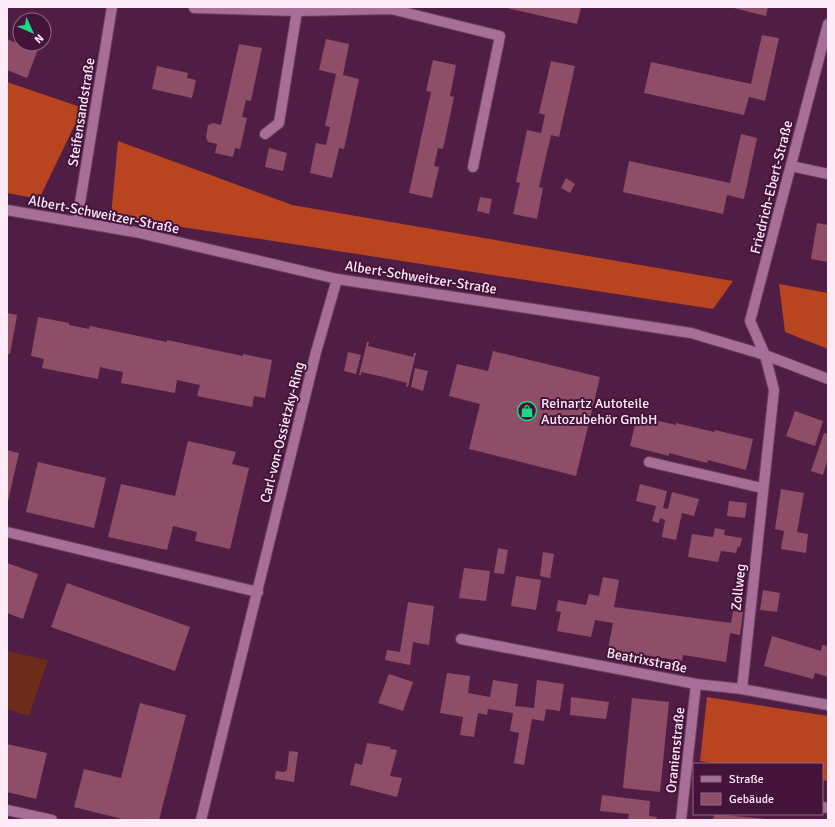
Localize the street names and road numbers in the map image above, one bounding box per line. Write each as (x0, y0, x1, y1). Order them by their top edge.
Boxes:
street label: Steifensandstraße (65, 57, 98, 168)
street label: Friedrich-Ebert-Straße (747, 119, 796, 256)
street label: Albert-Schweitzer-Straße (27, 192, 181, 237)
street label: Albert-Schweitzer-Straße (344, 257, 498, 298)
street label: Carl-von-Ossietzky-Ring (257, 360, 308, 504)
street label: Zollweg (728, 563, 749, 611)
street label: Beatrixstraße (605, 644, 689, 677)
street label: Oranienstraße (663, 706, 688, 794)

